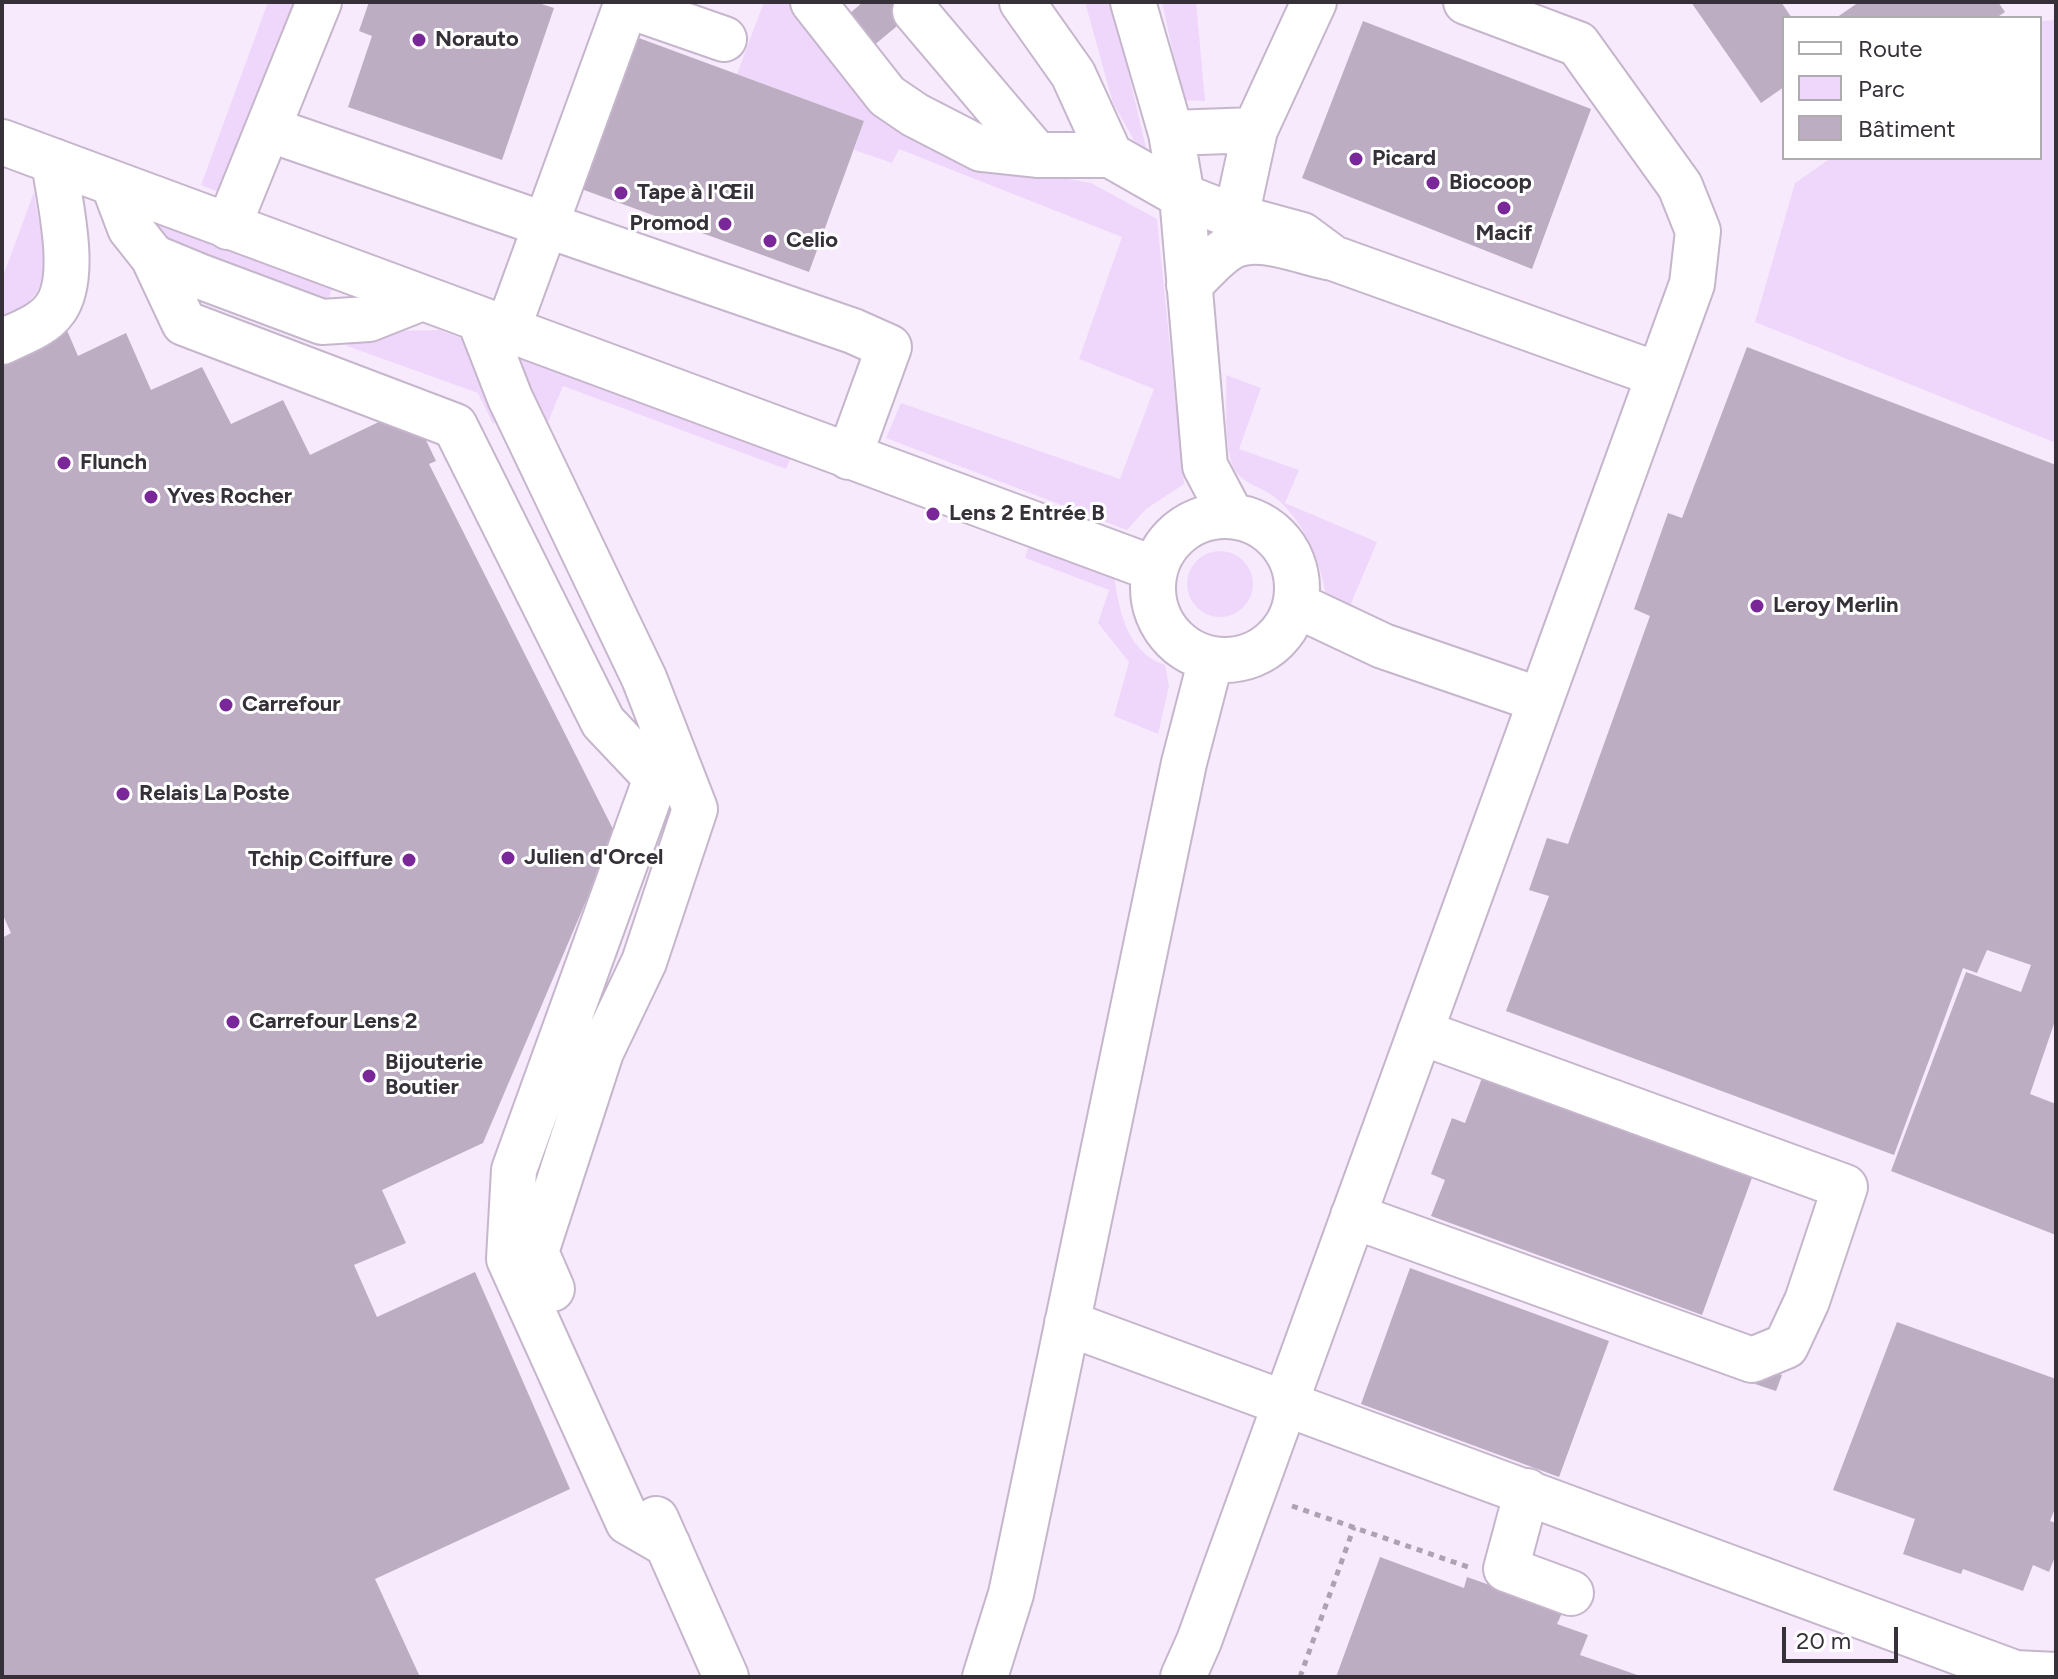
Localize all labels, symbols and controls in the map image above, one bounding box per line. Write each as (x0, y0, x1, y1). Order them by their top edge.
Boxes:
legend (1782, 16, 2042, 160)
place label: Norauto (435, 27, 519, 53)
marker: Norauto (410, 31, 428, 49)
text: Route (1858, 34, 1922, 63)
text: Parc (1858, 74, 1905, 103)
text: Bâtiment (1858, 114, 1956, 143)
place label: Picard (1372, 146, 1436, 172)
marker: Picard (1347, 150, 1365, 168)
place label: Biocoop (1449, 170, 1532, 196)
marker: Biocoop (1424, 174, 1442, 192)
place label: Tape à l'Œil (637, 180, 754, 206)
marker: Tape à l'Œil (612, 184, 630, 202)
marker: Macif (1495, 199, 1513, 217)
place label: Promod (630, 211, 709, 237)
marker: Promod (716, 215, 734, 233)
place label: Macif (1475, 221, 1533, 247)
place label: Celio (786, 228, 838, 254)
marker: Celio (761, 232, 779, 250)
place label: Flunch (80, 450, 147, 476)
marker: Flunch (55, 454, 73, 472)
place label: Yves Rocher (167, 484, 292, 510)
marker: Yves Rocher (142, 488, 160, 506)
place label: Lens 2 Entrée B (949, 501, 1105, 527)
marker: Lens 2 Entrée B (924, 505, 942, 523)
place label: Leroy Merlin (1773, 593, 1899, 619)
marker: Leroy Merlin (1748, 597, 1766, 615)
place label: Carrefour (242, 692, 341, 718)
marker: Carrefour (217, 696, 235, 714)
place label: Relais La Poste (139, 781, 289, 807)
marker: Relais La Poste (114, 785, 132, 803)
place label: Julien d'Orcel (524, 845, 663, 871)
place label: Tchip Coiffure (248, 847, 393, 873)
marker: Julien d'Orcel (499, 849, 517, 867)
marker: Tchip Coiffure (400, 851, 418, 869)
place label: Carrefour Lens 2 (249, 1009, 417, 1035)
marker: Carrefour Lens 2 (224, 1013, 242, 1031)
place label: Bijouterie Boutier (385, 1050, 483, 1102)
marker: Bijouterie Boutier (360, 1067, 378, 1085)
scale bar (1786, 1611, 1902, 1661)
text: 20 m (1796, 1626, 1851, 1655)

